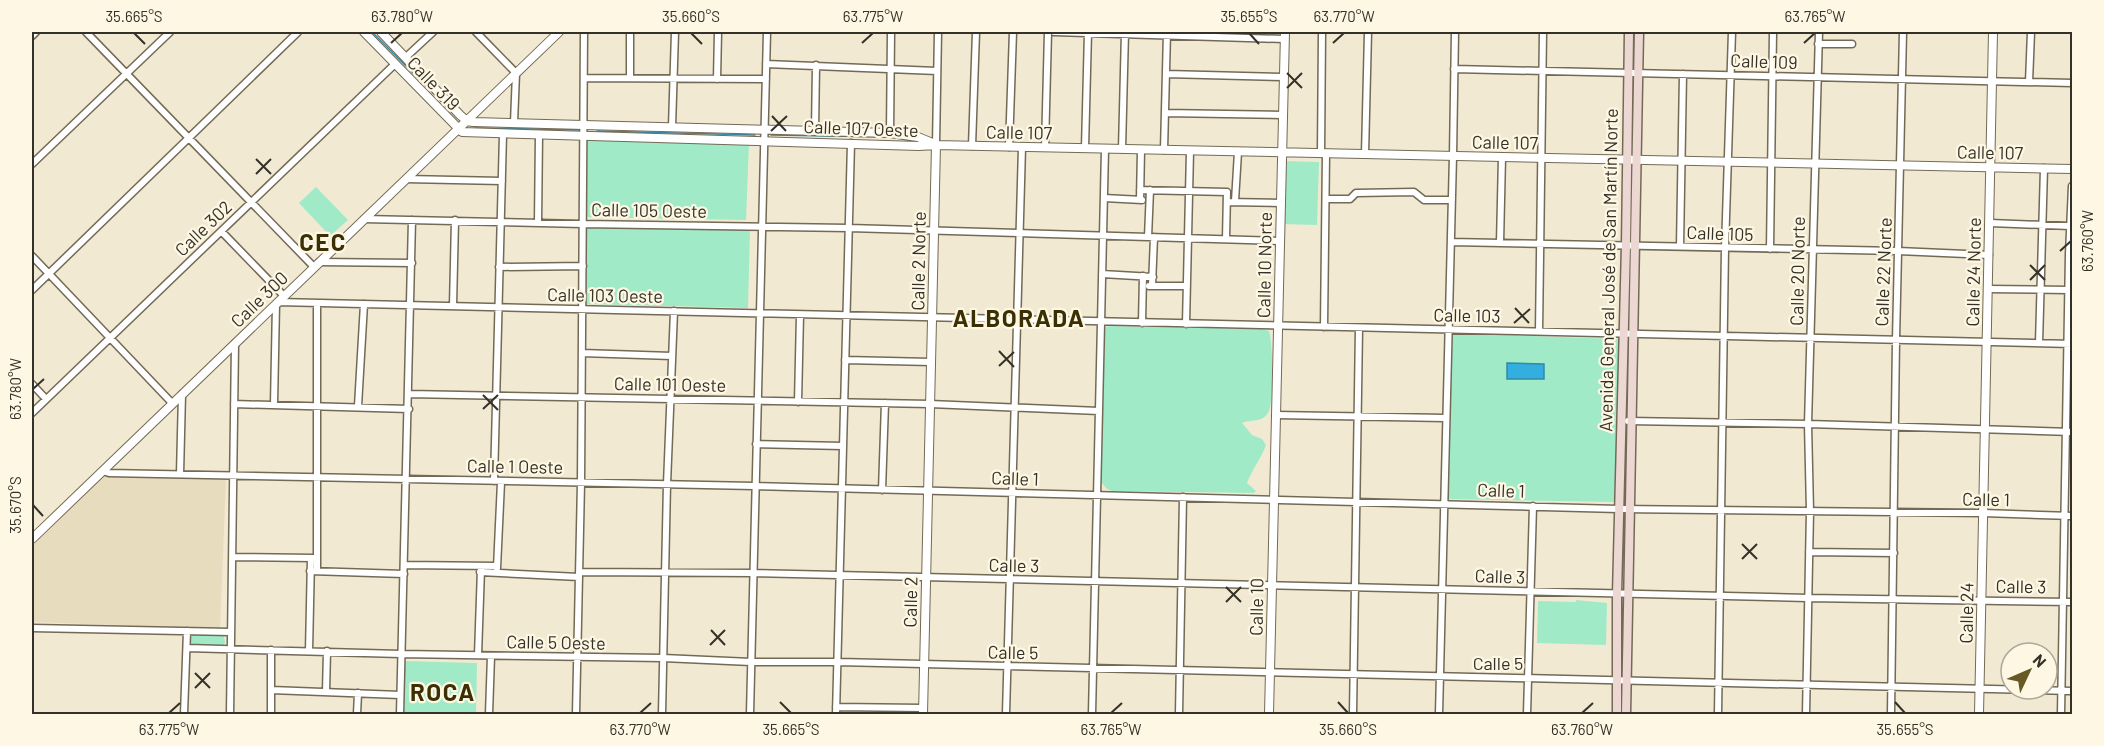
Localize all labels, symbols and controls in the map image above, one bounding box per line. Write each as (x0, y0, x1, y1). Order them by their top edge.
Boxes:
text: 35.665°S (105, 7, 163, 25)
text: 63.780°W (371, 7, 433, 25)
text: 35.660°S (662, 7, 720, 25)
text: 63.775°W (843, 7, 903, 25)
text: 35.655°S (1220, 7, 1278, 25)
text: 63.770°W (1313, 7, 1375, 25)
text: 63.765°W (1784, 7, 1846, 25)
street label: Calle 109 (1730, 49, 1798, 73)
street label: Calle 319 (403, 52, 465, 114)
street label: Avenida General José de San Martín Norte (1594, 108, 1622, 432)
street label: Calle 107 Oeste (803, 115, 919, 141)
street label: Calle 107 (986, 120, 1053, 144)
street label: Calle 107 (1472, 130, 1539, 154)
street label: Calle 107 (1957, 140, 2024, 164)
street label: Calle 302 (170, 196, 236, 260)
street label: Calle 105 Oeste (591, 198, 707, 222)
text: 63.760°W (2078, 210, 2096, 272)
street label: Calle 2 Norte (906, 211, 930, 311)
street label: Calle 10 Norte (1252, 212, 1276, 318)
street label: Calle 20 Norte (1785, 216, 1809, 326)
street label: Calle 22 Norte (1870, 217, 1896, 327)
street label: Calle 24 Norte (1961, 217, 1985, 327)
street label: Calle 105 (1686, 221, 1754, 245)
district label: CEC (299, 227, 347, 256)
street label: Calle 300 (226, 266, 292, 332)
street label: Calle 103 Oeste (547, 283, 663, 307)
district label: ALBORADA (953, 303, 1085, 332)
street label: Calle 103 (1433, 303, 1501, 327)
text: 63.780°W (6, 358, 24, 420)
street label: Calle 101 Oeste (614, 372, 726, 396)
street label: Calle 1 Oeste (467, 454, 563, 478)
street label: Calle 1 (991, 466, 1039, 490)
text: 35.670°S (6, 476, 24, 534)
street label: Calle 1 (1477, 478, 1525, 502)
street label: Calle 1 (1962, 488, 2010, 510)
street label: Calle 3 (988, 554, 1040, 576)
street label: Calle 3 (1474, 564, 1526, 588)
street label: Calle 3 (1995, 575, 2047, 597)
street label: Calle 2 (899, 576, 921, 628)
street label: Calle 10 (1244, 578, 1268, 636)
street label: Calle 24 (1954, 582, 1978, 644)
street label: Calle 5 Oeste (506, 630, 606, 654)
street label: Calle 5 (987, 641, 1039, 663)
north arrow (1999, 641, 2059, 701)
text: N (2030, 650, 2051, 671)
street label: Calle 5 (1473, 652, 1523, 674)
district label: ROCA (410, 677, 476, 706)
text: 63.775°W (139, 720, 199, 738)
text: 63.770°W (609, 720, 671, 738)
text: 35.665°S (762, 720, 820, 738)
text: 63.765°W (1080, 720, 1142, 738)
text: 35.660°S (1319, 720, 1377, 738)
text: 63.760°W (1551, 720, 1613, 738)
text: 35.655°S (1876, 720, 1934, 738)

